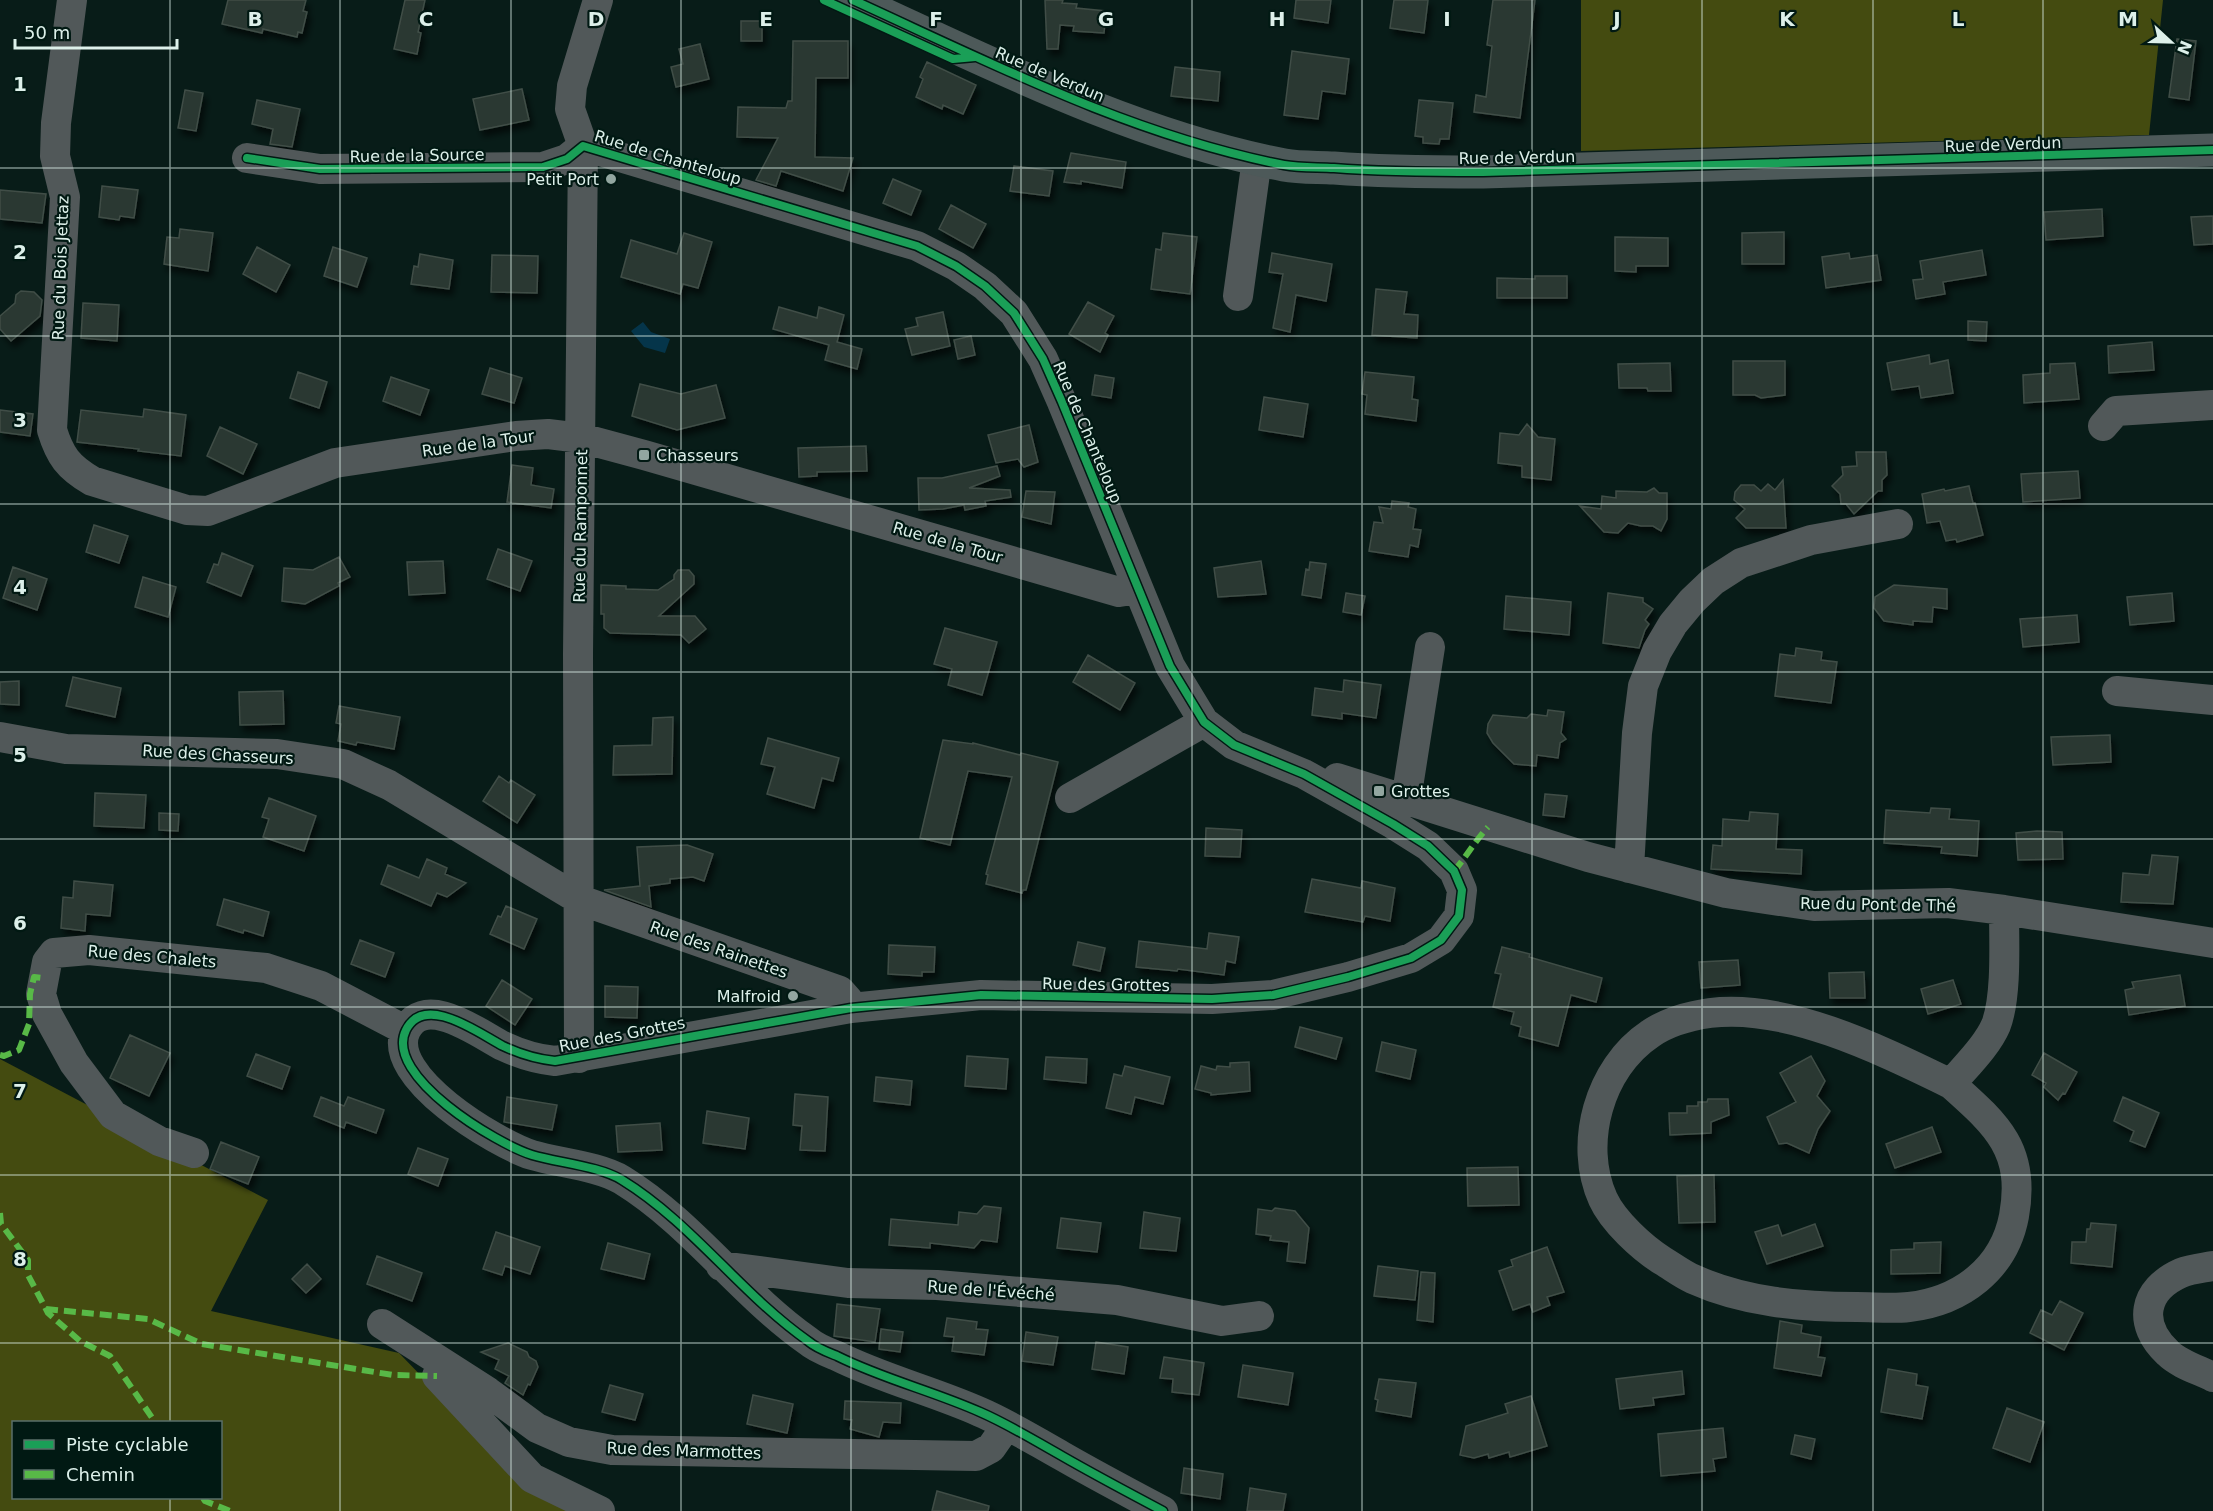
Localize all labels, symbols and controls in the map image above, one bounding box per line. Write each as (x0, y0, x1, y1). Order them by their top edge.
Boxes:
text: B (247, 7, 263, 31)
text: C (419, 7, 433, 31)
text: D (588, 7, 604, 31)
text: E (759, 7, 773, 31)
text: F (929, 7, 943, 31)
text: G (1098, 7, 1114, 31)
text: H (1269, 7, 1285, 31)
text: I (1443, 7, 1451, 31)
text: J (1611, 7, 1621, 31)
text: K (1779, 7, 1796, 31)
text: L (1952, 7, 1965, 31)
text: M (2118, 7, 2138, 31)
scale bar (15, 12, 177, 50)
north arrow (2141, 12, 2201, 72)
text: 50 m (24, 22, 70, 43)
text: N (2173, 38, 2196, 57)
street label: Rue de Verdun (992, 43, 1107, 106)
text: 1 (13, 72, 27, 96)
street label: Rue de Chanteloup (592, 126, 744, 189)
street label: Rue de Verdun (1944, 133, 2062, 156)
street label: Rue de la Source (349, 145, 485, 166)
street label: Rue de Verdun (1458, 147, 1576, 168)
place label: Petit Port (526, 170, 599, 189)
marker: Petit Port (604, 172, 618, 186)
street label: Rue du Bois Jettaz (48, 195, 73, 341)
text: 2 (13, 240, 27, 264)
street label: Rue de Chanteloup (1049, 358, 1126, 506)
text: 3 (13, 408, 27, 432)
street label: Rue de la Tour (421, 426, 536, 461)
place label: Chasseurs (656, 446, 739, 465)
marker: Chasseurs (637, 448, 651, 462)
street label: Rue du Ramponnet (570, 449, 591, 603)
street label: Rue de la Tour (891, 518, 1005, 567)
text: 4 (13, 575, 27, 599)
street label: Rue des Chasseurs (142, 741, 294, 768)
text: 5 (13, 743, 27, 767)
place label: Grottes (1391, 782, 1450, 801)
marker: Grottes (1372, 784, 1386, 798)
street label: Rue du Pont de Thé (1800, 894, 1956, 915)
text: 6 (13, 911, 27, 935)
street label: Rue des Rainettes (647, 917, 790, 982)
street label: Rue des Chalets (87, 941, 217, 972)
street label: Rue des Grottes (1042, 974, 1170, 995)
place label: Malfroid (717, 987, 781, 1006)
marker: Malfroid (786, 989, 800, 1003)
street label: Rue des Grottes (557, 1013, 687, 1056)
text: 7 (13, 1079, 27, 1103)
text: 8 (13, 1247, 27, 1271)
street label: Rue de l'Évéché (927, 1277, 1055, 1304)
legend (12, 1421, 222, 1499)
text: Piste cyclable (66, 1434, 189, 1455)
street label: Rue des Marmottes (606, 1438, 762, 1463)
text: Chemin (66, 1464, 135, 1485)

